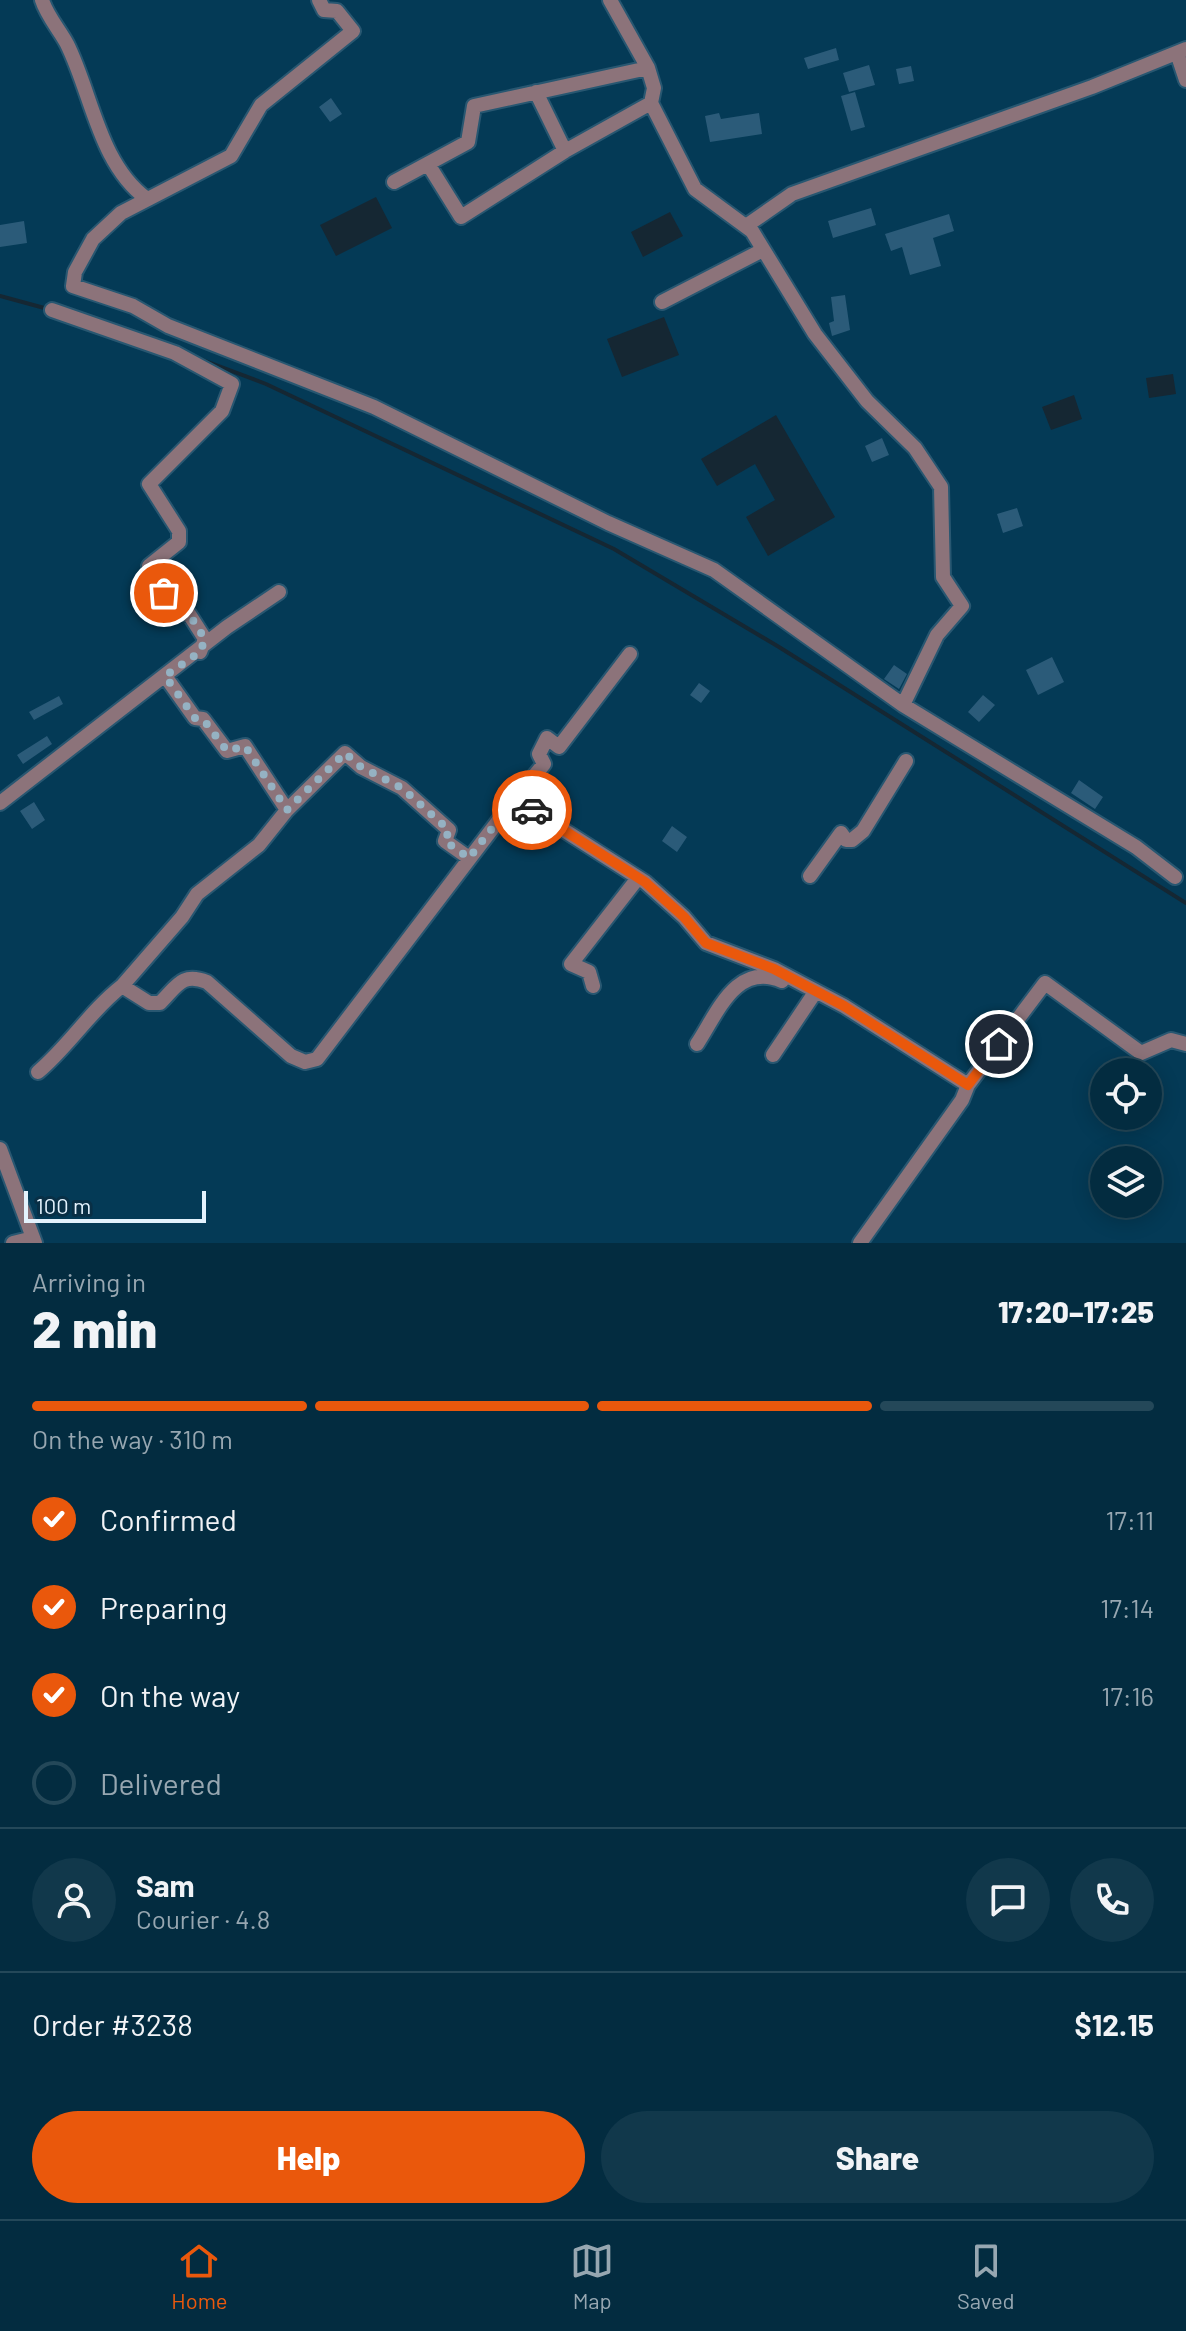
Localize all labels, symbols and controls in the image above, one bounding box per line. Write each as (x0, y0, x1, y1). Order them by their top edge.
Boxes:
pin (130, 559, 198, 627)
icon: bag (142, 571, 186, 615)
courier (492, 770, 572, 850)
icon: car (510, 788, 554, 832)
pin (965, 1010, 1033, 1078)
icon: home (977, 1022, 1021, 1066)
map controls (1090, 1058, 1162, 1218)
button: locate (1090, 1058, 1162, 1130)
button: layers (1090, 1146, 1162, 1218)
scale bar (24, 1187, 206, 1223)
text: 100 m (36, 1192, 91, 1218)
text: Arriving in (32, 1266, 146, 1297)
text: 17:20–17:25 (998, 1293, 1154, 1329)
text: 2 min (32, 1296, 157, 1358)
text: On the way · 310 m (32, 1423, 233, 1454)
icon: check (32, 1497, 76, 1541)
text: Confirmed (100, 1501, 237, 1537)
text: 17:11 (1106, 1504, 1154, 1535)
icon: check (32, 1585, 76, 1629)
text: Preparing (100, 1589, 227, 1625)
text: 17:14 (1100, 1592, 1154, 1623)
icon: check (32, 1673, 76, 1717)
text: On the way (100, 1677, 240, 1713)
text: 17:16 (1101, 1680, 1154, 1711)
text: Delivered (100, 1765, 222, 1801)
button: person (32, 1858, 116, 1942)
button: chat (966, 1858, 1050, 1942)
button: phone (1070, 1858, 1154, 1942)
text: Sam (136, 1867, 195, 1903)
text: Courier · 4.8 (136, 1903, 270, 1934)
text: Order #3238 (32, 2006, 193, 2042)
text: $12.15 (1075, 2006, 1154, 2042)
button: Help (32, 2111, 585, 2203)
button: Share (601, 2111, 1154, 2203)
tab: Home (171, 2239, 228, 2313)
tab: Map (570, 2239, 614, 2313)
tab: Saved (957, 2239, 1015, 2313)

